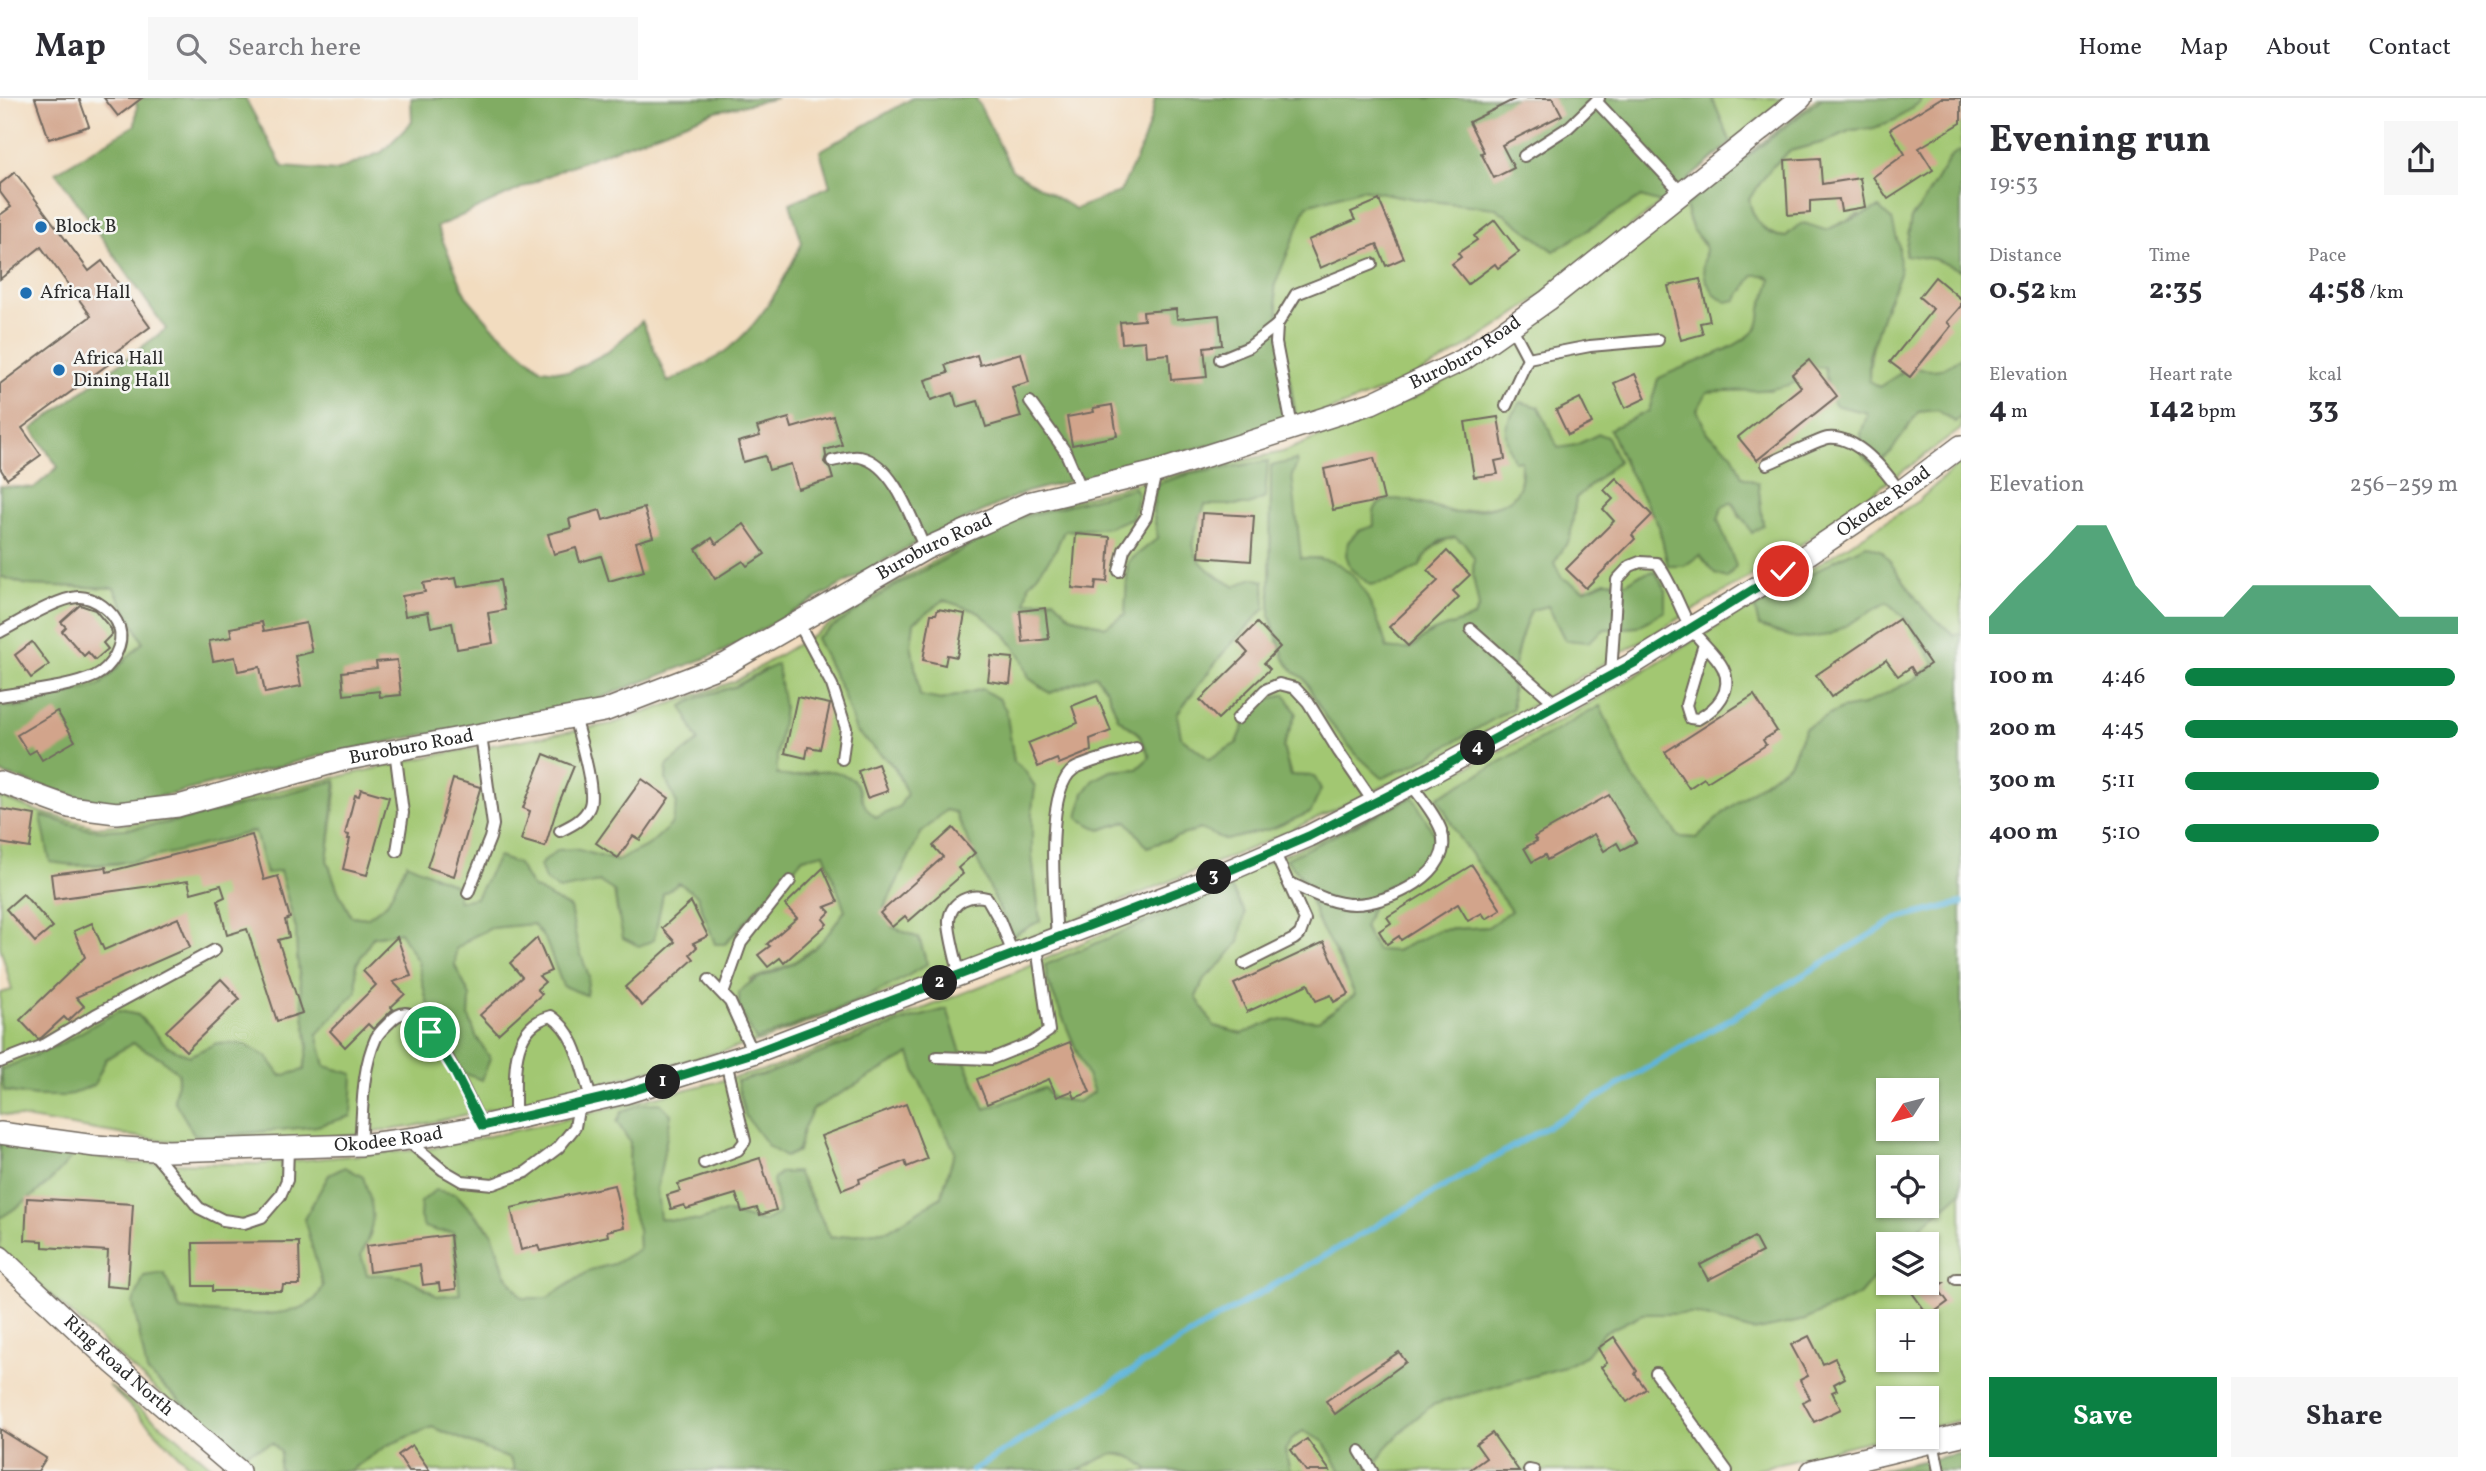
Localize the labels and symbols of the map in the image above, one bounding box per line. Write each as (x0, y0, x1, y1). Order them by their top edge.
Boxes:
place label: Block B (55, 214, 117, 240)
marker: Block B (33, 219, 49, 235)
place label: Africa Hall (40, 280, 131, 306)
marker: Africa Hall (18, 285, 34, 301)
street label: Buroburo Road (1405, 310, 1527, 396)
place label: Africa Hall Dining Hall (73, 346, 170, 394)
marker: Africa Hall Dining Hall (51, 362, 67, 378)
street label: Okodee Road (1832, 460, 1936, 544)
street label: Buroburo Road (872, 508, 997, 587)
pin (1753, 541, 1813, 601)
street label: Buroburo Road (347, 723, 476, 772)
pin: 4 (1460, 730, 1496, 766)
pin: 3 (1196, 860, 1232, 894)
pin: 2 (922, 966, 958, 1001)
pin (400, 1002, 460, 1062)
pin: 1 (646, 1065, 680, 1100)
north arrow (1876, 1078, 1939, 1141)
street label: Okodee Road (334, 1120, 445, 1159)
street label: Ring Road North (57, 1310, 179, 1423)

